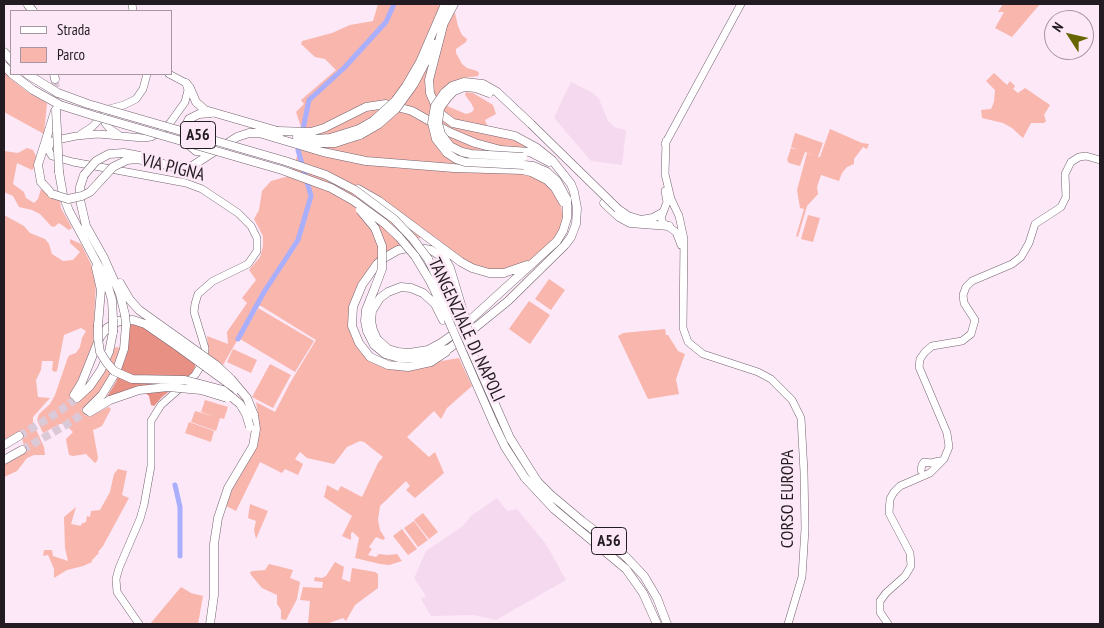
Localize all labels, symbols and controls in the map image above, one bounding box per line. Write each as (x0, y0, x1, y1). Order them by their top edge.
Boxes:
legend (10, 10, 172, 75)
north arrow (1044, 10, 1094, 60)
text: N (1048, 19, 1067, 35)
text: Strada (57, 20, 90, 39)
text: Parco (57, 45, 85, 64)
road number: A56 (180, 122, 216, 148)
street label: VIA PIGNA (139, 150, 207, 186)
street label: TANGENZIALE DI NAPOLI (423, 255, 509, 405)
street label: CORSO EUROPA (777, 450, 799, 548)
road number: A56 (592, 528, 626, 554)

